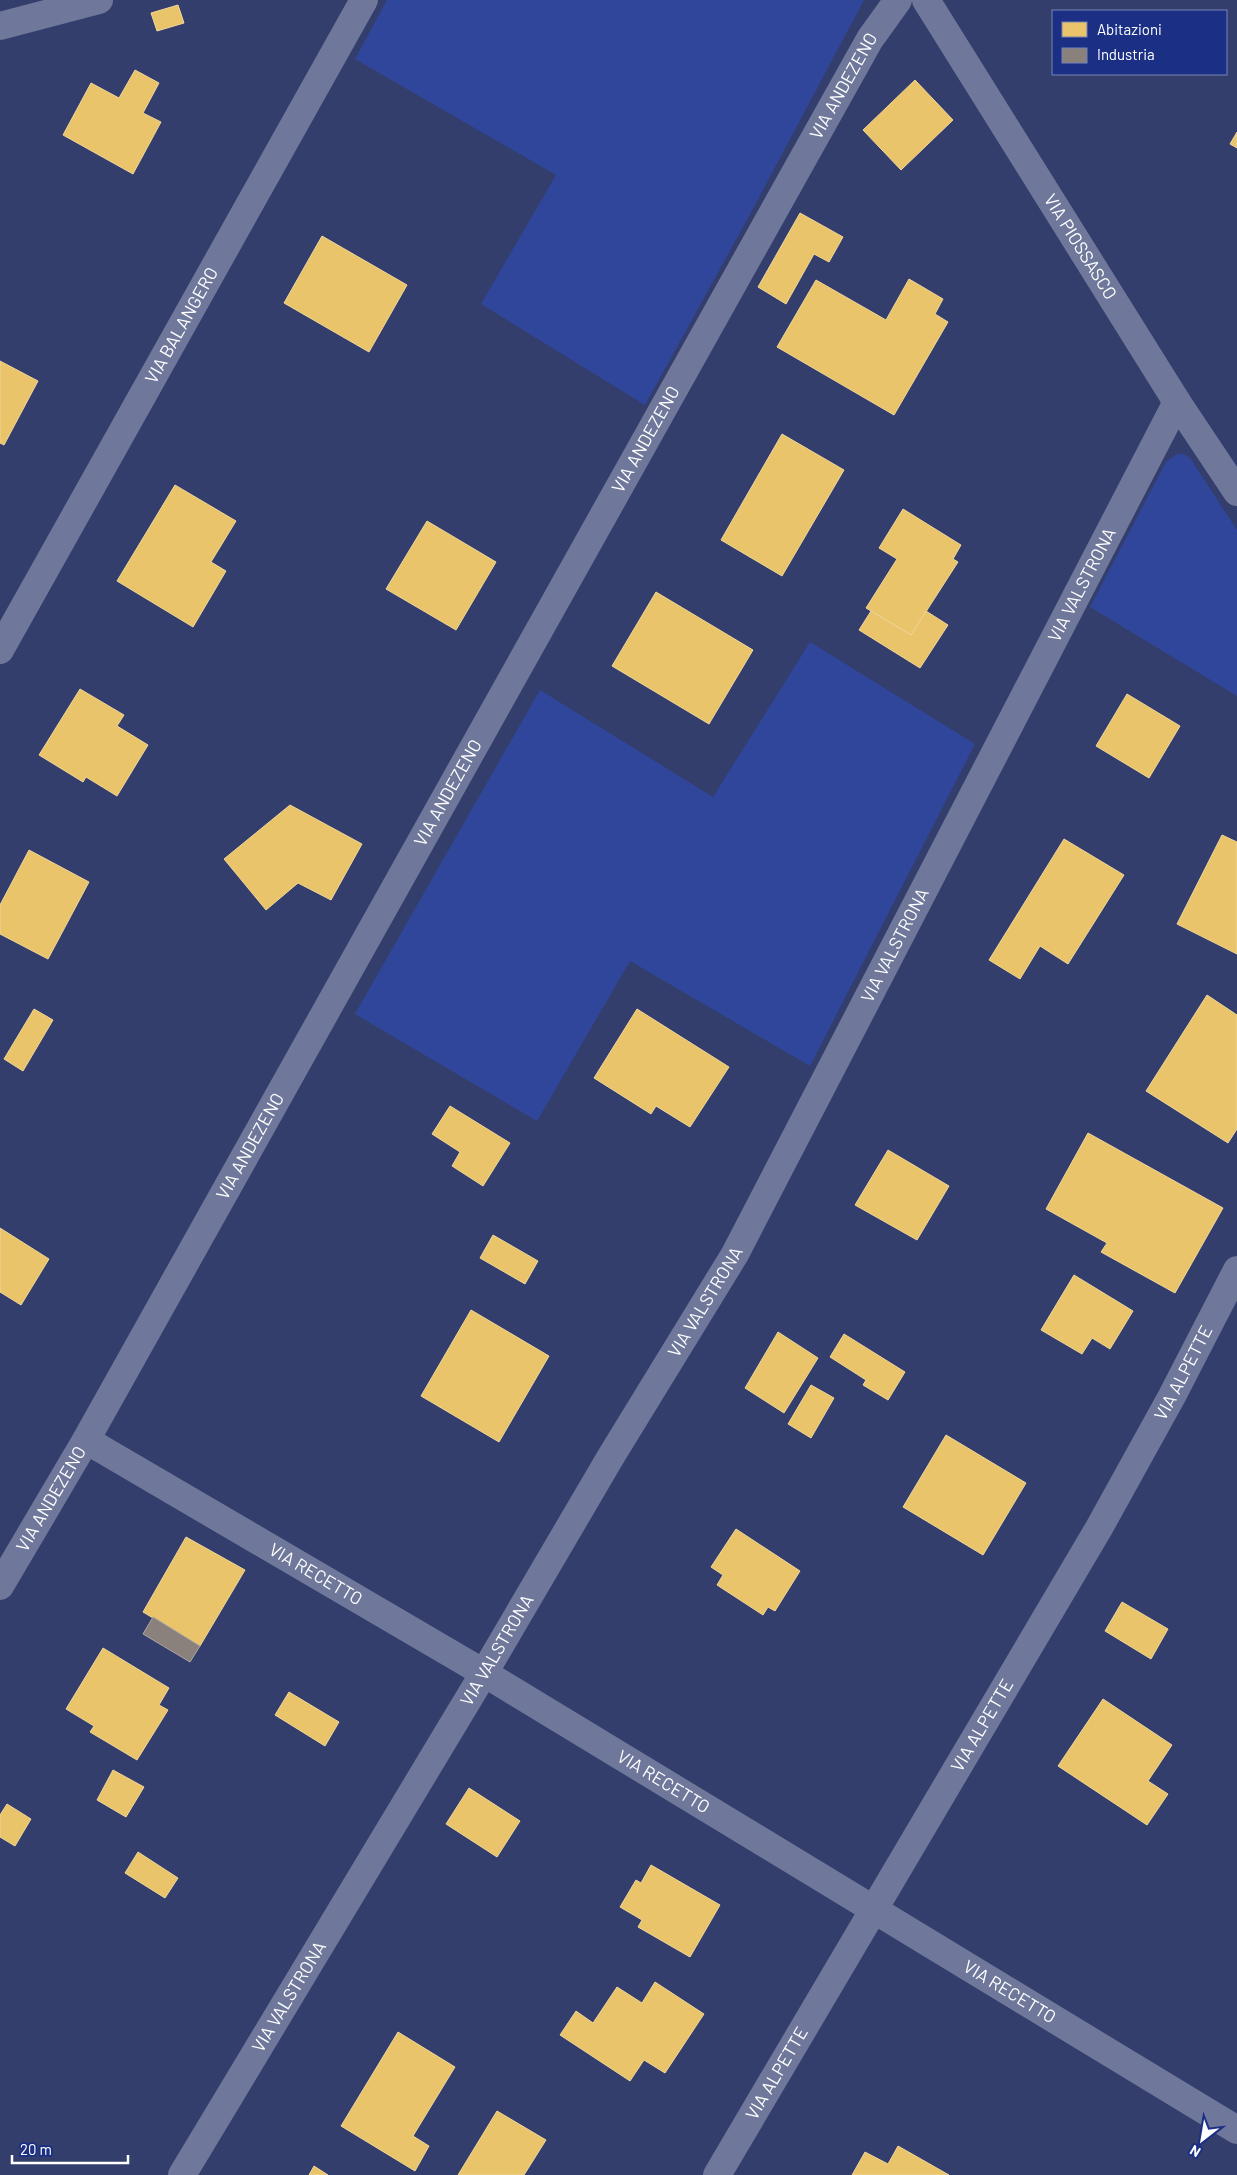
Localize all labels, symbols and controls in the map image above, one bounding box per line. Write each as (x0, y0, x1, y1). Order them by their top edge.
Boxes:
legend (1052, 10, 1227, 75)
text: Abitazioni (1097, 20, 1162, 38)
street label: VIA ANDEZENO (804, 28, 881, 143)
text: Industria (1097, 45, 1155, 63)
street label: VIA PIOSSASCO (1040, 189, 1122, 303)
street label: VIA BALANGERO (140, 263, 222, 387)
street label: VIA ANDEZENO (606, 382, 684, 496)
street label: VIA VALSTRONA (1042, 524, 1120, 645)
street label: VIA ANDEZENO (409, 735, 486, 850)
street label: VIA VALSTRONA (856, 884, 933, 1006)
street label: VIA ANDEZENO (211, 1089, 288, 1203)
street label: VIA VALSTRONA (663, 1243, 747, 1361)
street label: VIA ALPETTE (1149, 1321, 1217, 1424)
street label: VIA ANDEZENO (11, 1442, 90, 1555)
street label: VIA RECETTO (265, 1538, 367, 1609)
street label: VIA VALSTRONA (455, 1590, 538, 1710)
street label: VIA ALPETTE (946, 1675, 1017, 1775)
street label: VIA RECETTO (614, 1745, 714, 1817)
street label: VIA VALSTRONA (247, 1937, 330, 2056)
street label: VIA RECETTO (960, 1955, 1060, 2028)
street label: VIA ALPETTE (740, 2023, 812, 2123)
north arrow (1177, 2115, 1227, 2165)
scale bar (12, 2132, 129, 2164)
text: 20 m (20, 2140, 52, 2158)
text: N (1187, 2142, 1203, 2161)

